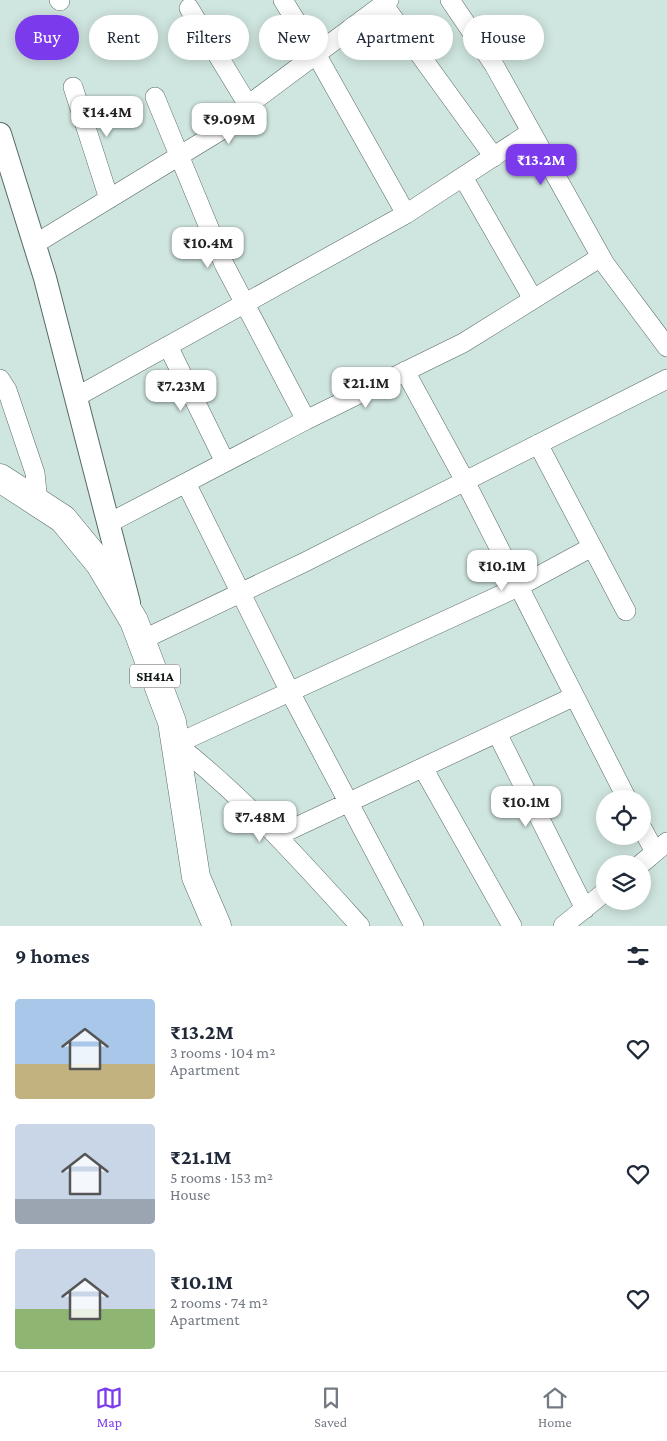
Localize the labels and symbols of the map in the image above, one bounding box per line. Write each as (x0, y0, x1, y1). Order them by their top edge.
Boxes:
pin: ₹14.4M (66, 96, 148, 138)
pin: ₹9.09M (188, 102, 270, 145)
pin: ₹13.2M (500, 144, 582, 186)
pin: ₹10.4M (167, 226, 249, 269)
pin: ₹21.1M (325, 366, 407, 409)
pin: ₹7.23M (140, 370, 222, 412)
pin: ₹10.1M (461, 550, 543, 592)
road number: SH41A (130, 664, 180, 688)
pin: ₹10.1M (485, 786, 567, 828)
pin: ₹7.48M (219, 800, 301, 843)

